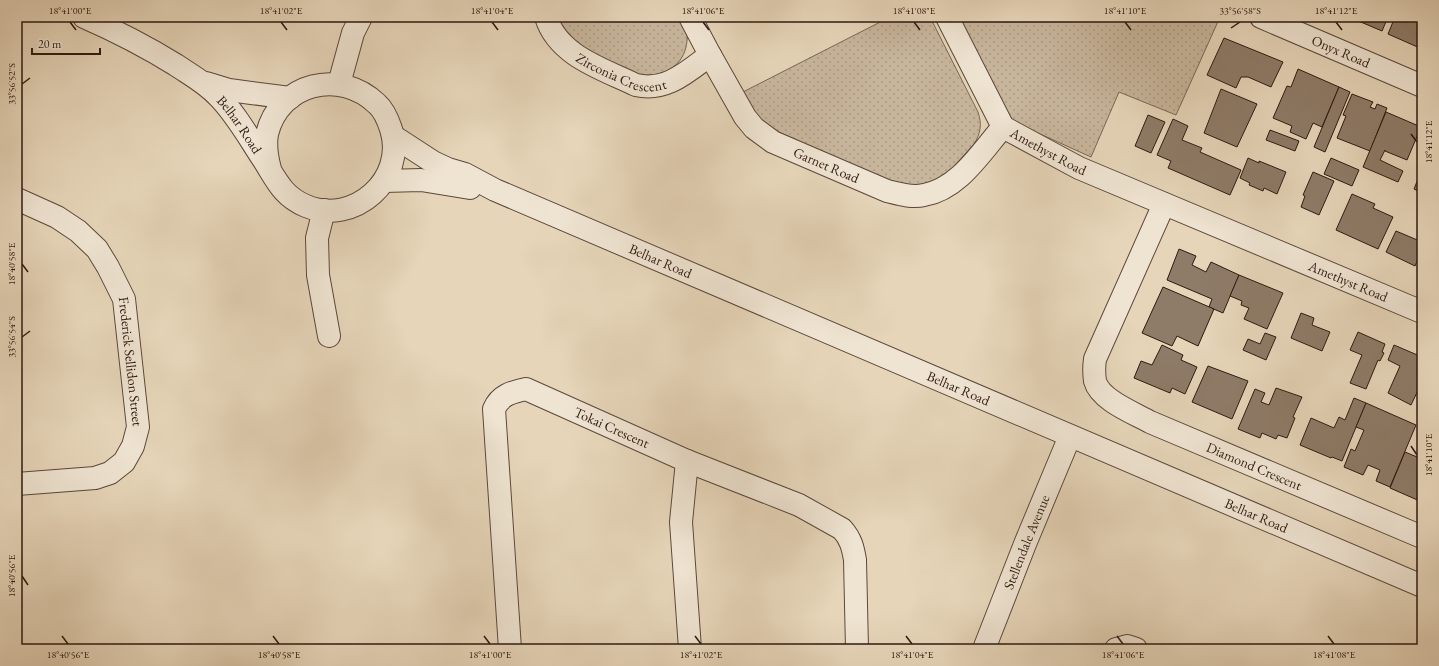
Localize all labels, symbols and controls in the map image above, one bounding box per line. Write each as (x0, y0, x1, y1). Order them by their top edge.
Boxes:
text: 18°41'00"E (49, 4, 92, 17)
text: 18°41'02"E (260, 4, 303, 17)
text: 18°41'04"E (471, 4, 514, 17)
text: 18°41'06"E (682, 4, 725, 17)
text: 18°41'08"E (893, 4, 936, 17)
text: 18°41'10"E (1104, 4, 1147, 17)
text: 33°56'58"S (1219, 4, 1261, 17)
text: 18°41'12"E (1315, 4, 1358, 17)
scale bar (32, 30, 100, 56)
street label: Onyx Road (1309, 31, 1374, 72)
text: 20 m (38, 36, 62, 52)
street label: Zirconia Crescent (573, 49, 669, 96)
text: 33°56'52"S (5, 63, 18, 105)
street label: Belhar Road (213, 92, 267, 158)
text: 18°41'12"E (1422, 120, 1435, 163)
street label: Amethyst Road (1006, 123, 1090, 180)
street label: Garnet Road (791, 143, 863, 187)
street label: Belhar Road (626, 239, 696, 282)
text: 18°40'58"E (5, 242, 18, 285)
street label: Amethyst Road (1305, 256, 1392, 306)
street label: Frederick Sellidon Street (115, 296, 147, 428)
text: 33°56'54"S (5, 316, 18, 358)
street label: Belhar Road (924, 367, 994, 410)
street label: Tokai Crescent (571, 403, 653, 452)
text: 18°41'10"E (1422, 433, 1435, 476)
street label: Diamond Crescent (1204, 438, 1305, 494)
street label: Stellendale Avenue (999, 492, 1054, 592)
street label: Belhar Road (1222, 494, 1291, 537)
text: 18°40'56"E (5, 554, 18, 597)
text: 18°40'56"E (47, 648, 90, 661)
text: 18°40'58"E (258, 648, 301, 661)
text: 18°41'00"E (469, 648, 512, 661)
text: 18°41'02"E (680, 648, 723, 661)
text: 18°41'04"E (891, 648, 934, 661)
text: 18°41'06"E (1102, 648, 1145, 661)
text: 18°41'08"E (1313, 648, 1356, 661)

